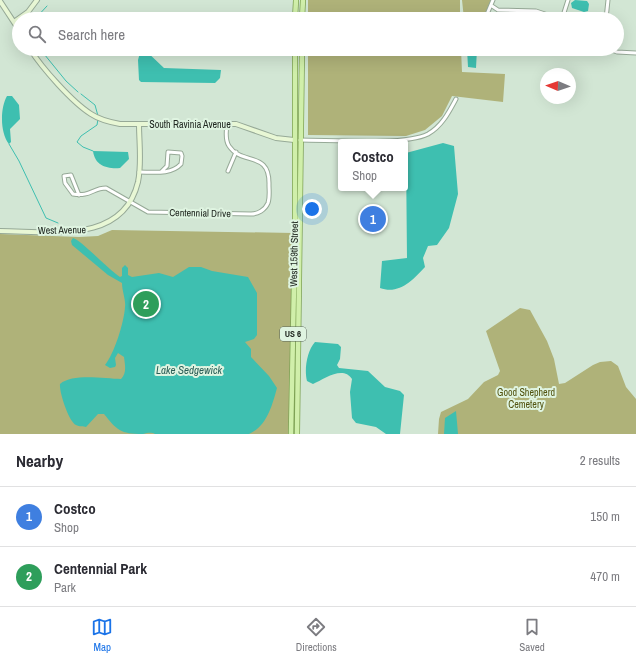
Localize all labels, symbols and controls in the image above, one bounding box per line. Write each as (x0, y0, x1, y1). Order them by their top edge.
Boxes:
search box (12, 12, 624, 56)
icon: search (26, 23, 48, 45)
text: Search here (58, 24, 125, 45)
north arrow (540, 68, 576, 104)
street label: South Ravinia Avenue (149, 118, 231, 131)
popup (338, 139, 408, 191)
text: Costco (352, 146, 394, 167)
text: Shop (352, 167, 377, 184)
your location (302, 199, 322, 219)
pin: 1 (360, 204, 386, 234)
street label: Centennial Drive (169, 206, 231, 220)
street label: West 159th Street (287, 220, 301, 287)
street label: West Avenue (38, 223, 87, 237)
pin: 2 (133, 289, 159, 319)
road number: US 6 (280, 327, 306, 341)
water label: Lake Sedgewick (156, 363, 223, 377)
park label: Good Shepherd Cemetery (497, 386, 555, 411)
text: Nearby (16, 449, 63, 472)
text: 2 results (580, 452, 620, 469)
text: Costco (54, 498, 96, 519)
text: 1 (26, 508, 32, 525)
text: 150 m (590, 508, 620, 525)
text: Shop (54, 519, 79, 536)
text: Centennial Park (54, 558, 147, 579)
text: 2 (26, 568, 32, 585)
text: 470 m (590, 568, 620, 585)
text: Park (54, 579, 76, 596)
tab: Map (91, 616, 113, 654)
tab: Directions (296, 616, 337, 654)
tab: Saved (519, 616, 545, 654)

